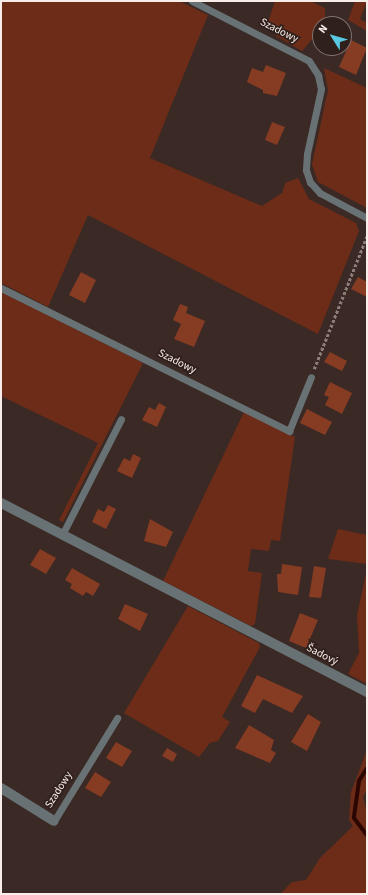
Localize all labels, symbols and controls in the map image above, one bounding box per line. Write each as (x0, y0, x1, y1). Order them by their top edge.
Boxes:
street label: Szadowy (258, 16, 300, 46)
north arrow (312, 16, 352, 56)
text: N (315, 22, 331, 37)
street label: Szadowy (156, 347, 198, 377)
street label: Šadový (304, 641, 340, 669)
street label: Szadowy (43, 769, 75, 811)

